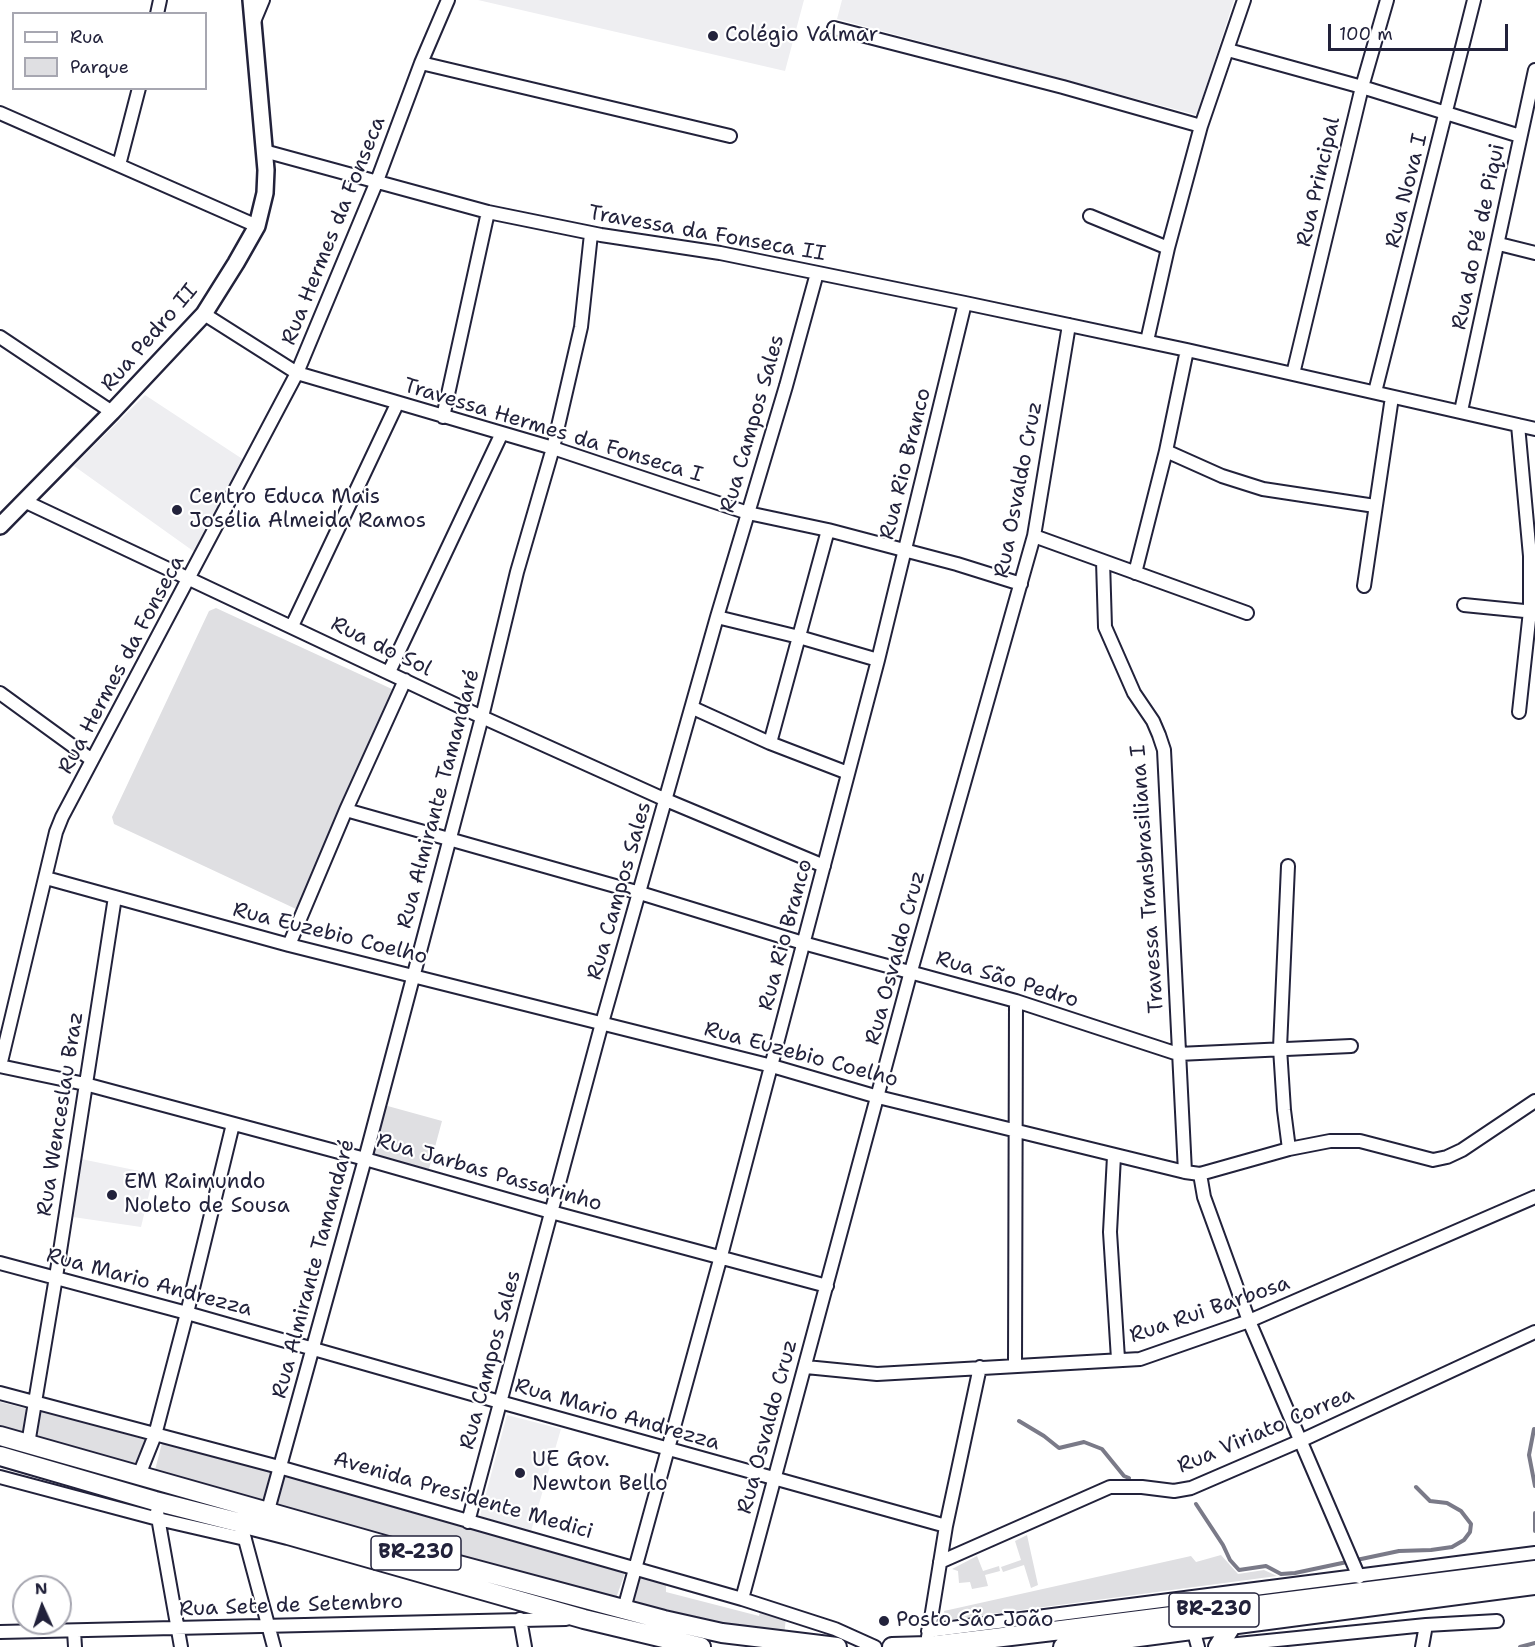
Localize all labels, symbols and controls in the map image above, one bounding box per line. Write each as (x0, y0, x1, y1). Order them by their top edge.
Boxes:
legend (12, 12, 207, 90)
scale bar (1331, 12, 1511, 50)
text: 100 m (1339, 22, 1393, 46)
place label: Colégio Valmar (725, 23, 878, 49)
text: Rua (70, 25, 103, 49)
marker: Colégio Valmar (706, 29, 720, 43)
text: Parque (70, 55, 129, 79)
street label: Rua Hermes da Fonseca (277, 113, 391, 349)
street label: Rua Principal (1292, 115, 1346, 249)
street label: Rua Nova I (1381, 131, 1433, 251)
street label: Rua do Pé de Piqui (1447, 142, 1511, 332)
street label: Travessa da Fonseca II (587, 201, 827, 267)
street label: Rua Pedro II (96, 279, 204, 397)
street label: Rua Campos Sales (715, 332, 791, 516)
street label: Travessa Hermes da Fonseca I (401, 373, 705, 489)
street label: Rua Rio Branco (875, 386, 937, 542)
street label: Rua Osvaldo Cruz (990, 400, 1048, 580)
place label: Centro Educa Mais Josélia Almeida Ramos (189, 485, 426, 535)
marker: Centro Educa Mais Josélia Almeida Ramos (170, 503, 184, 517)
street label: Rua Hermes da Fonseca (54, 551, 190, 779)
street label: Rua do Sol (326, 612, 436, 682)
street label: Rua Almirante Tamandaré (392, 667, 486, 931)
street label: Travessa Transbrasiliana I (1126, 744, 1170, 1014)
street label: Rua Campos Sales (582, 799, 658, 983)
street label: Rua Rio Branco (754, 857, 818, 1013)
street label: Rua Osvaldo Cruz (861, 868, 931, 1048)
street label: Rua Euzebio Coelho (230, 898, 430, 970)
street label: Rua São Pedro (932, 946, 1082, 1014)
street label: Rua Wenceslau Braz (32, 1010, 90, 1218)
street label: Rua Euzebio Coelho (701, 1017, 901, 1093)
street label: Rua Jarbas Passarinho (373, 1129, 605, 1217)
street label: Rua Almirante Tamandaré (267, 1137, 361, 1401)
place label: EM Raimundo Noleto de Sousa (124, 1170, 290, 1220)
marker: EM Raimundo Noleto de Sousa (105, 1188, 119, 1202)
street label: Rua Mario Andrezza (43, 1243, 255, 1323)
street label: Rua Campos Sales (455, 1268, 527, 1452)
street label: Rua Rui Barbosa (1127, 1271, 1293, 1349)
street label: Rua Osvaldo Cruz (733, 1337, 803, 1517)
street label: Rua Mario Andrezza (512, 1374, 722, 1456)
street label: Rua Viriato Correa (1174, 1382, 1358, 1480)
street label: Avenida Presidente Medici (330, 1447, 596, 1545)
place label: UE Gov. Newton Bello (532, 1448, 668, 1498)
marker: UE Gov. Newton Bello (513, 1466, 527, 1480)
road number: BR-230 (371, 1536, 461, 1570)
north arrow (12, 1575, 72, 1635)
text: N (34, 1578, 48, 1599)
street label: Rua Sete de Setembro (179, 1589, 403, 1623)
road number: BR-230 (1169, 1593, 1259, 1627)
place label: Posto São João (896, 1608, 1053, 1634)
marker: Posto São João (877, 1614, 891, 1628)

